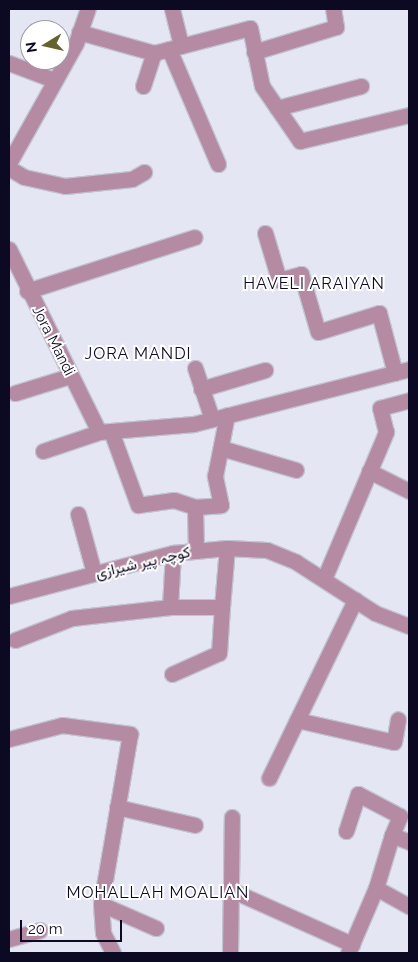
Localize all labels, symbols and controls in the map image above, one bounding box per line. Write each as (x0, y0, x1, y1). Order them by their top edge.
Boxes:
north arrow (20, 20, 70, 70)
text: N (22, 41, 40, 54)
district label: HAVELI ARAIYAN (241, 274, 387, 294)
street label: Jora Mandi (28, 303, 78, 379)
district label: JORA MANDI (83, 344, 193, 364)
street label: کوچہ پیر شیرازی (94, 543, 192, 583)
district label: MOHALLAH MOALIAN (65, 883, 251, 903)
scale bar (22, 910, 125, 942)
text: 20 m (28, 920, 63, 938)

